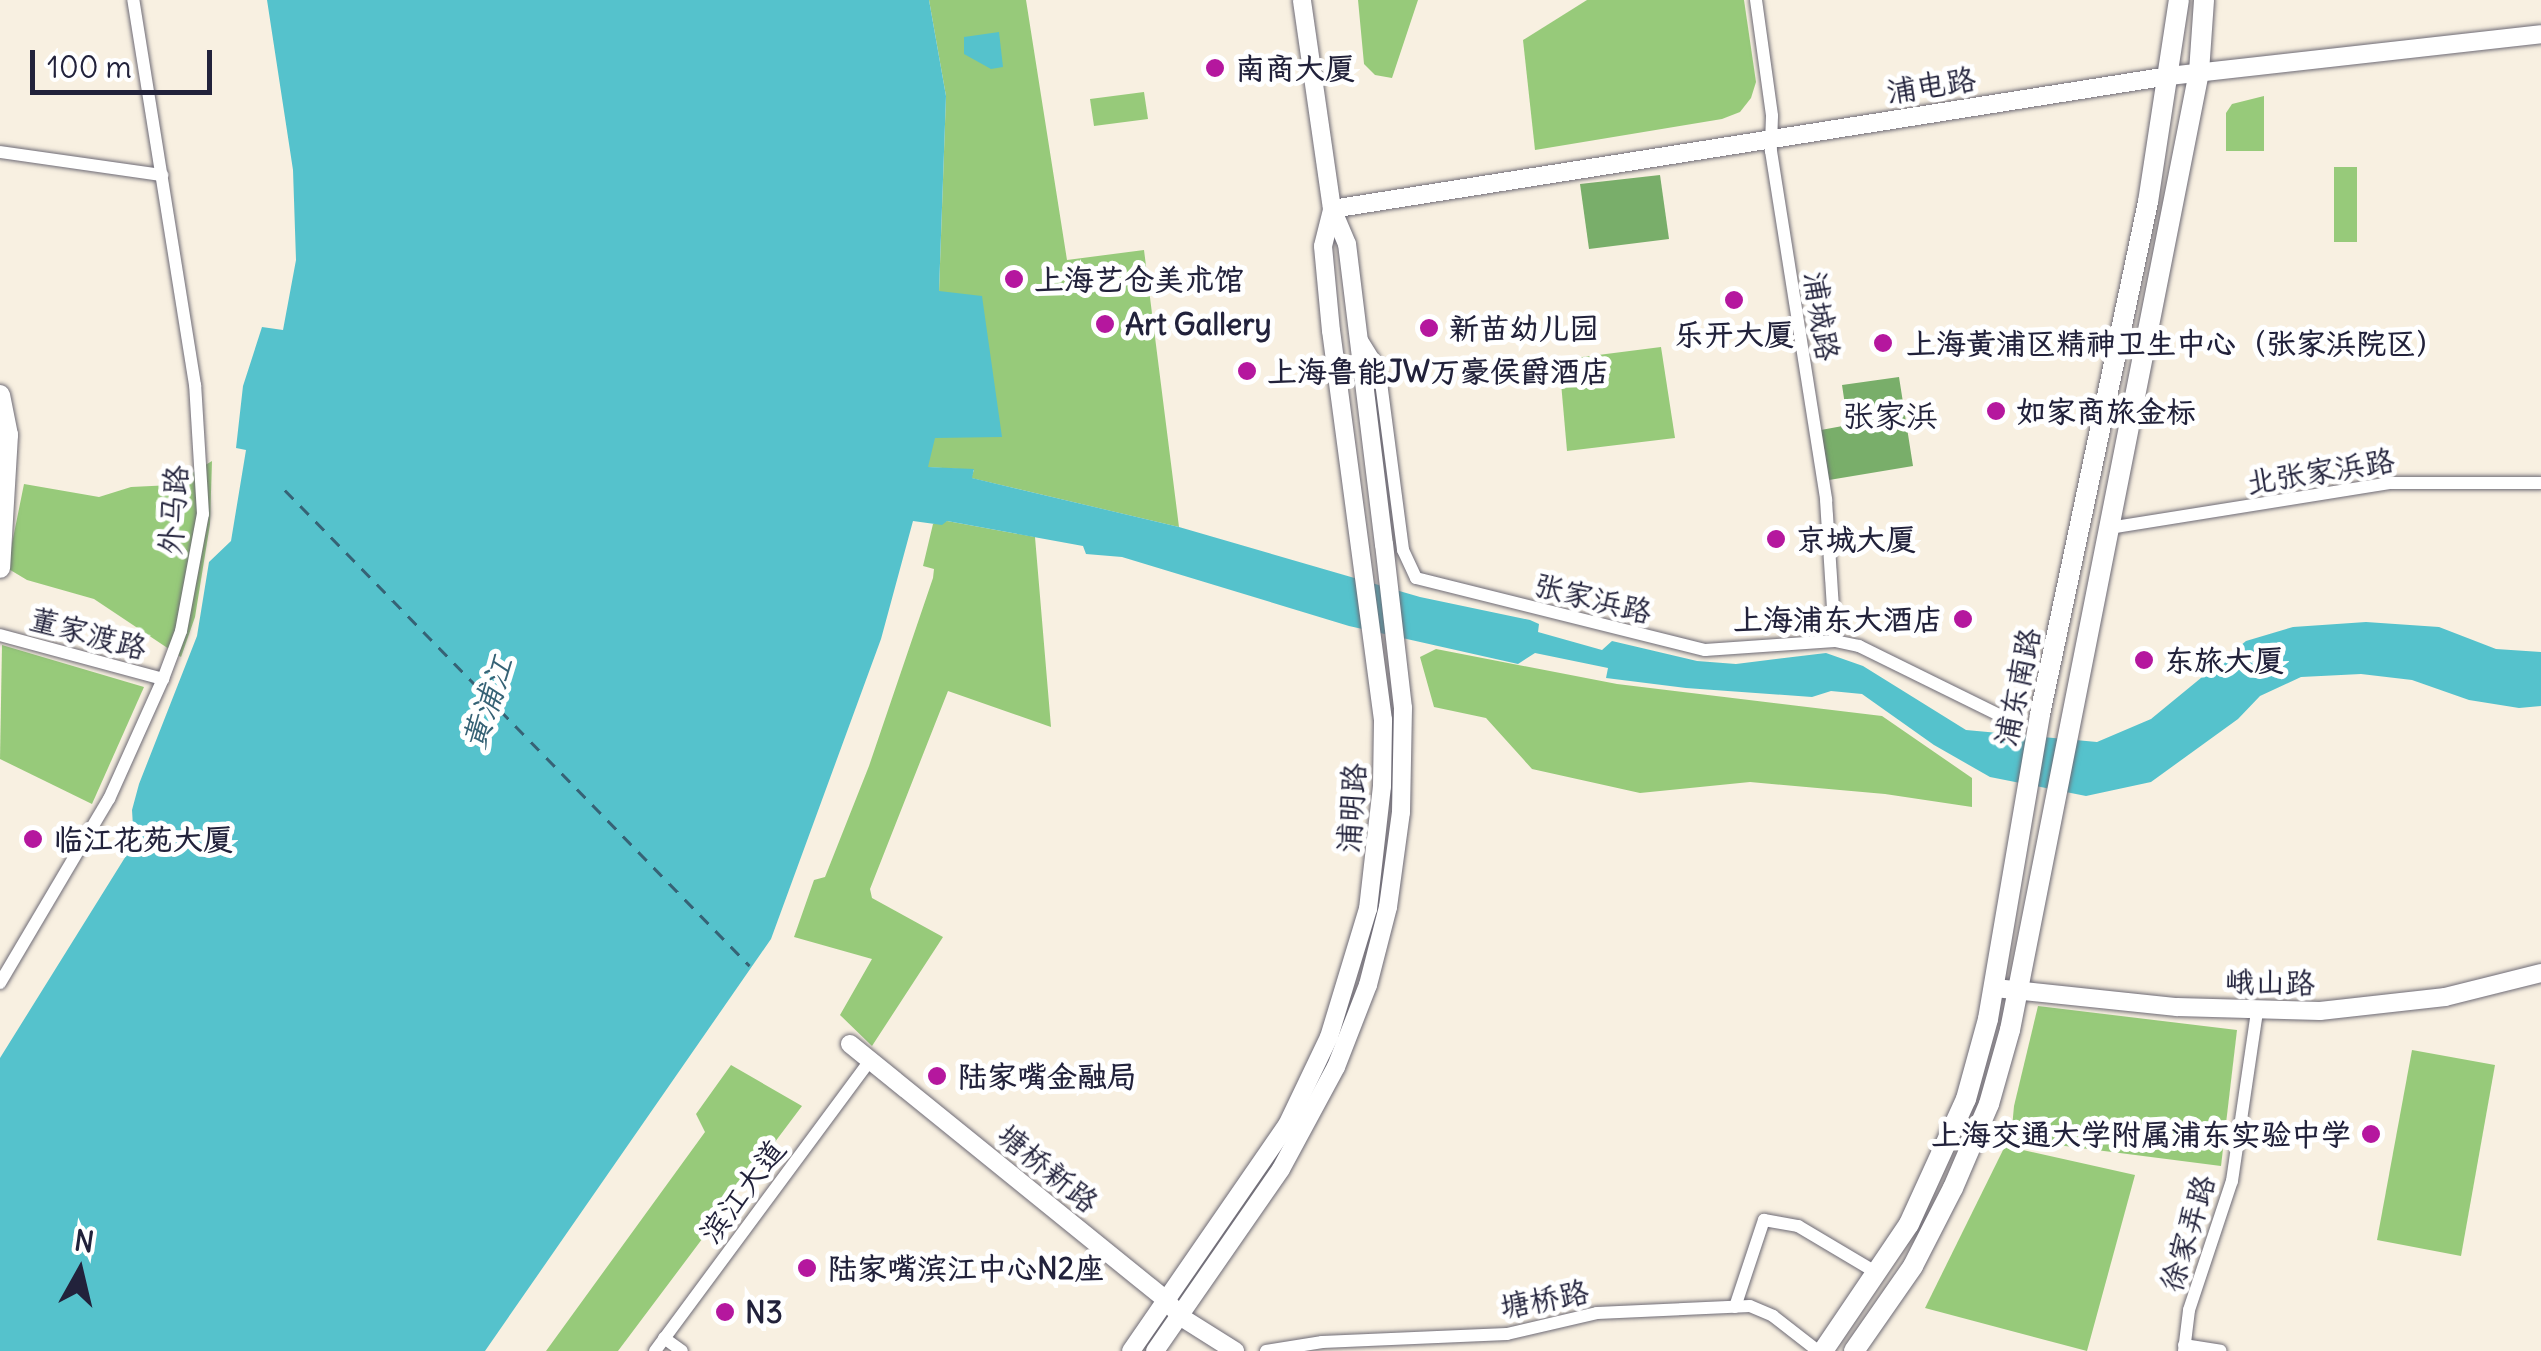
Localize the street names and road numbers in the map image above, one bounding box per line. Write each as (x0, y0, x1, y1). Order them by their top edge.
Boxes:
street label: 浦电路 (1884, 60, 1978, 110)
street label: 浦城路 (1797, 269, 1847, 363)
street label: 北张家浜路 (2243, 441, 2397, 501)
street label: 外马路 (152, 464, 194, 556)
street label: 张家浜路 (1530, 566, 1656, 630)
street label: 董家渡路 (25, 600, 151, 666)
street label: 浦东南路 (1987, 625, 2047, 749)
street label: 浦明路 (1330, 762, 1372, 854)
street label: 峨山路 (2225, 963, 2315, 1001)
street label: 塘桥新路 (990, 1116, 1106, 1220)
street label: 滨江大道 (692, 1132, 792, 1250)
street label: 徐家弄路 (2152, 1170, 2222, 1296)
street label: 塘桥路 (1496, 1273, 1592, 1325)

